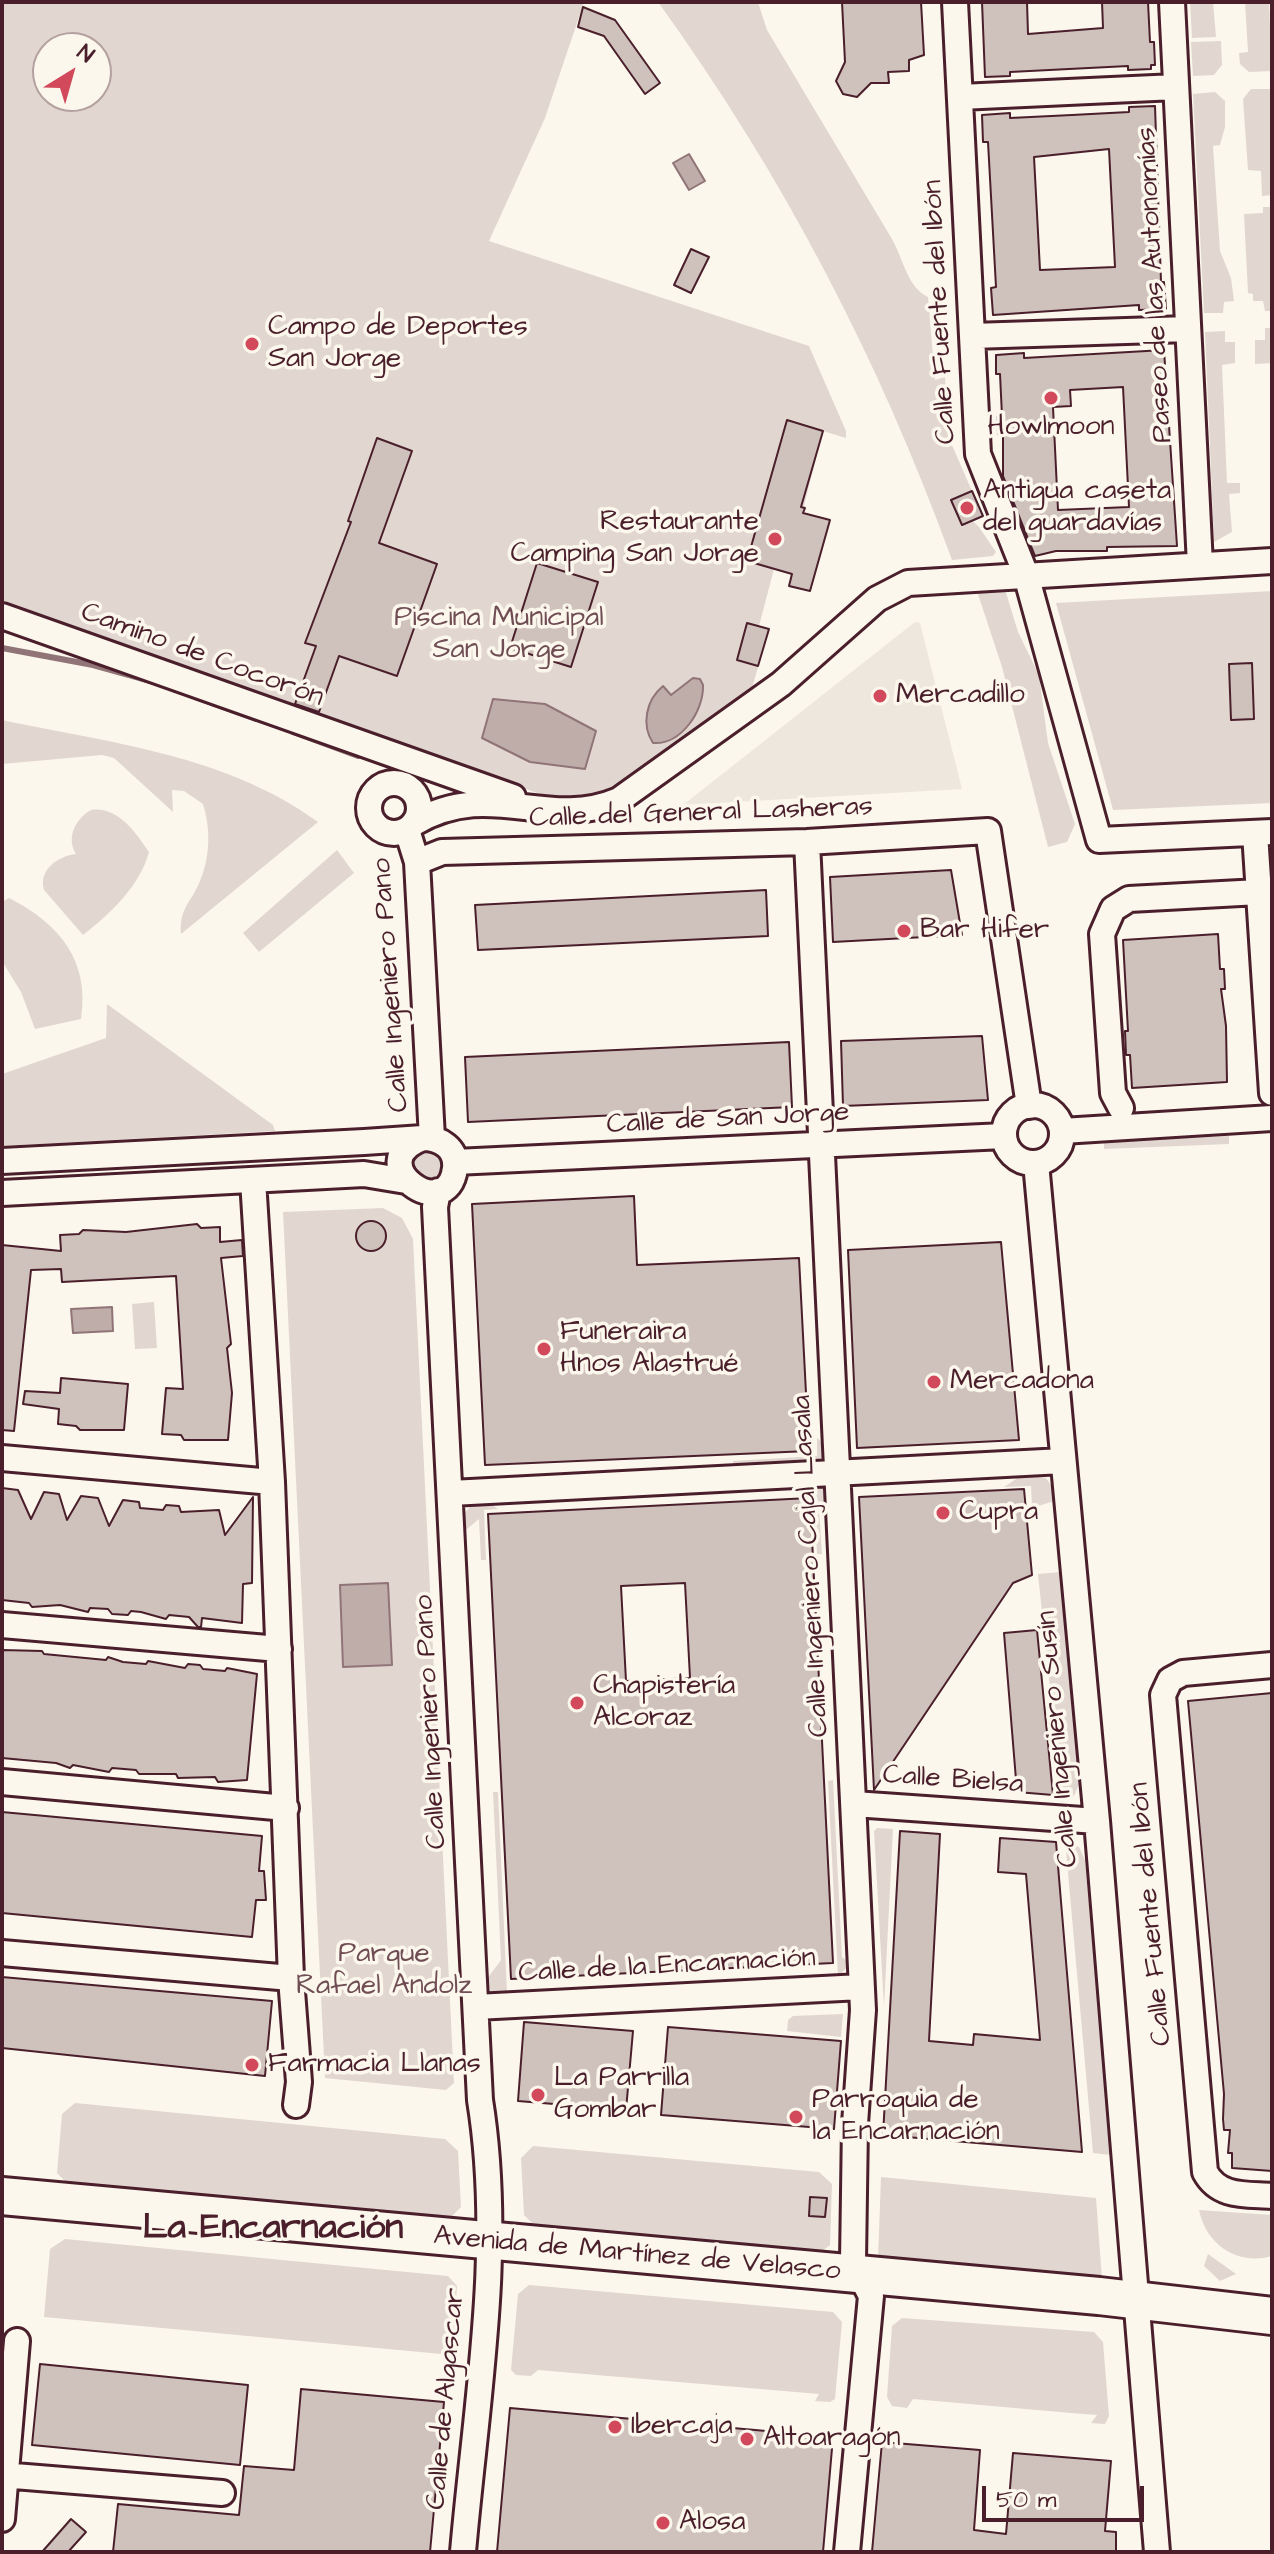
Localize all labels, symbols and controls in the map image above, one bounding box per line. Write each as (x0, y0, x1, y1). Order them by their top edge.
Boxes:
north arrow (32, 32, 112, 112)
text: N (71, 37, 100, 71)
street label: Paseo de las Autonomías (1131, 126, 1181, 444)
street label: Calle Fuente del Ibón (917, 179, 965, 445)
place label: Campo de Deportes San Jorge (268, 311, 528, 377)
marker: Campo de Deportes San Jorge (243, 335, 261, 353)
marker: Howlmoon (1042, 389, 1060, 407)
place label: Howlmoon (987, 411, 1115, 445)
place label: Antigua caseta del guardavías (983, 475, 1171, 541)
marker: Antigua caseta del guardavías (958, 499, 976, 517)
place label: Restaurante Camping San Jorge (511, 506, 759, 572)
marker: Restaurante Camping San Jorge (766, 530, 784, 548)
street label: Camino de Cocorón (76, 596, 328, 716)
park label: Piscina Municipal San Jorge (394, 602, 604, 668)
place label: Mercadillo (896, 679, 1025, 713)
marker: Mercadillo (871, 687, 889, 705)
street label: Calle del General Lasheras (529, 791, 873, 837)
street label: Calle Ingeniero Pano (366, 857, 418, 1113)
place label: Bar Hifer (920, 914, 1049, 948)
marker: Bar Hifer (895, 922, 913, 940)
street label: Calle de San Jorge (606, 1097, 850, 1143)
place label: Funeraira Hnos Alastrué (560, 1316, 739, 1382)
marker: Funeraira Hnos Alastrué (535, 1340, 553, 1358)
place label: Mercadona (950, 1365, 1094, 1399)
marker: Mercadona (925, 1373, 943, 1391)
street label: Calle Ingeniero Cajal Lasala (786, 1394, 838, 1738)
place label: Cupra (959, 1496, 1038, 1530)
marker: Cupra (934, 1504, 952, 1522)
street label: Calle Ingeniero Pano (409, 1594, 455, 1850)
street label: Calle Ingeniero Susín (1031, 1609, 1087, 1869)
place label: Chapistería Alcoraz (593, 1670, 735, 1736)
marker: Chapistería Alcoraz (568, 1694, 586, 1712)
street label: Calle Bielsa (881, 1759, 1025, 1803)
street label: Calle Fuente del Ibón (1124, 1781, 1180, 2047)
park label: Parque Rafael Andolz (296, 1938, 472, 2004)
street label: Calle de la Encarnación (517, 1942, 817, 1992)
place label: Farmacia Llanas (268, 2048, 481, 2082)
marker: Farmacia Llanas (243, 2056, 261, 2074)
place label: La Parrilla Gombar (554, 2062, 689, 2128)
place label: Parroquia de la Encarnación (812, 2084, 1000, 2150)
marker: La Parrilla Gombar (529, 2086, 547, 2104)
marker: Parroquia de la Encarnación (787, 2108, 805, 2126)
district label: La Encarnación (143, 2207, 403, 2251)
street label: Avenida de Martínez de Velasco (432, 2220, 842, 2290)
street label: Calle de Algascar (421, 2287, 473, 2511)
place label: Ibercaja (631, 2410, 733, 2444)
marker: Ibercaja (606, 2418, 624, 2436)
place label: Altoaragón (763, 2422, 901, 2456)
marker: Altoaragón (738, 2430, 756, 2448)
scale bar (986, 2470, 1148, 2520)
text: 50 m (996, 2483, 1056, 2517)
place label: Alosa (679, 2506, 745, 2540)
marker: Alosa (654, 2514, 672, 2532)

